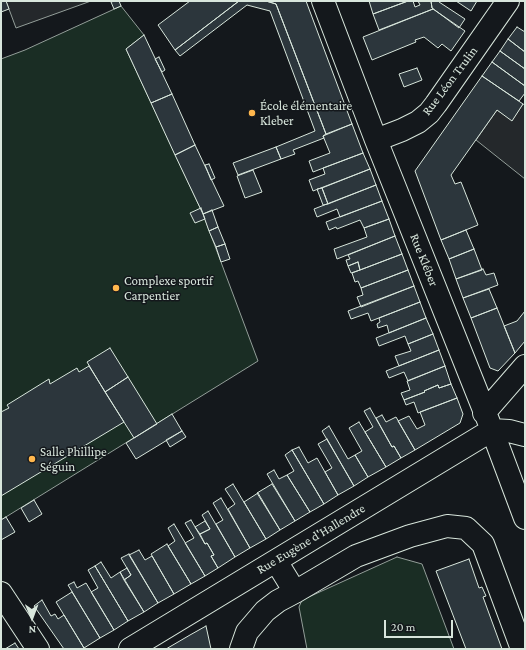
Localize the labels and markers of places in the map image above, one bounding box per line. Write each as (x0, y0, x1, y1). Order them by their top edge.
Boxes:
place label: École élémentaire Kleber (260, 98, 352, 129)
marker: École élémentaire Kleber (247, 108, 257, 118)
place label: Complexe sportif Carpentier (124, 273, 213, 304)
marker: Complexe sportif Carpentier (111, 283, 121, 293)
place label: Salle Phillipe Séguin (40, 444, 107, 475)
marker: Salle Phillipe Séguin (27, 454, 37, 464)

